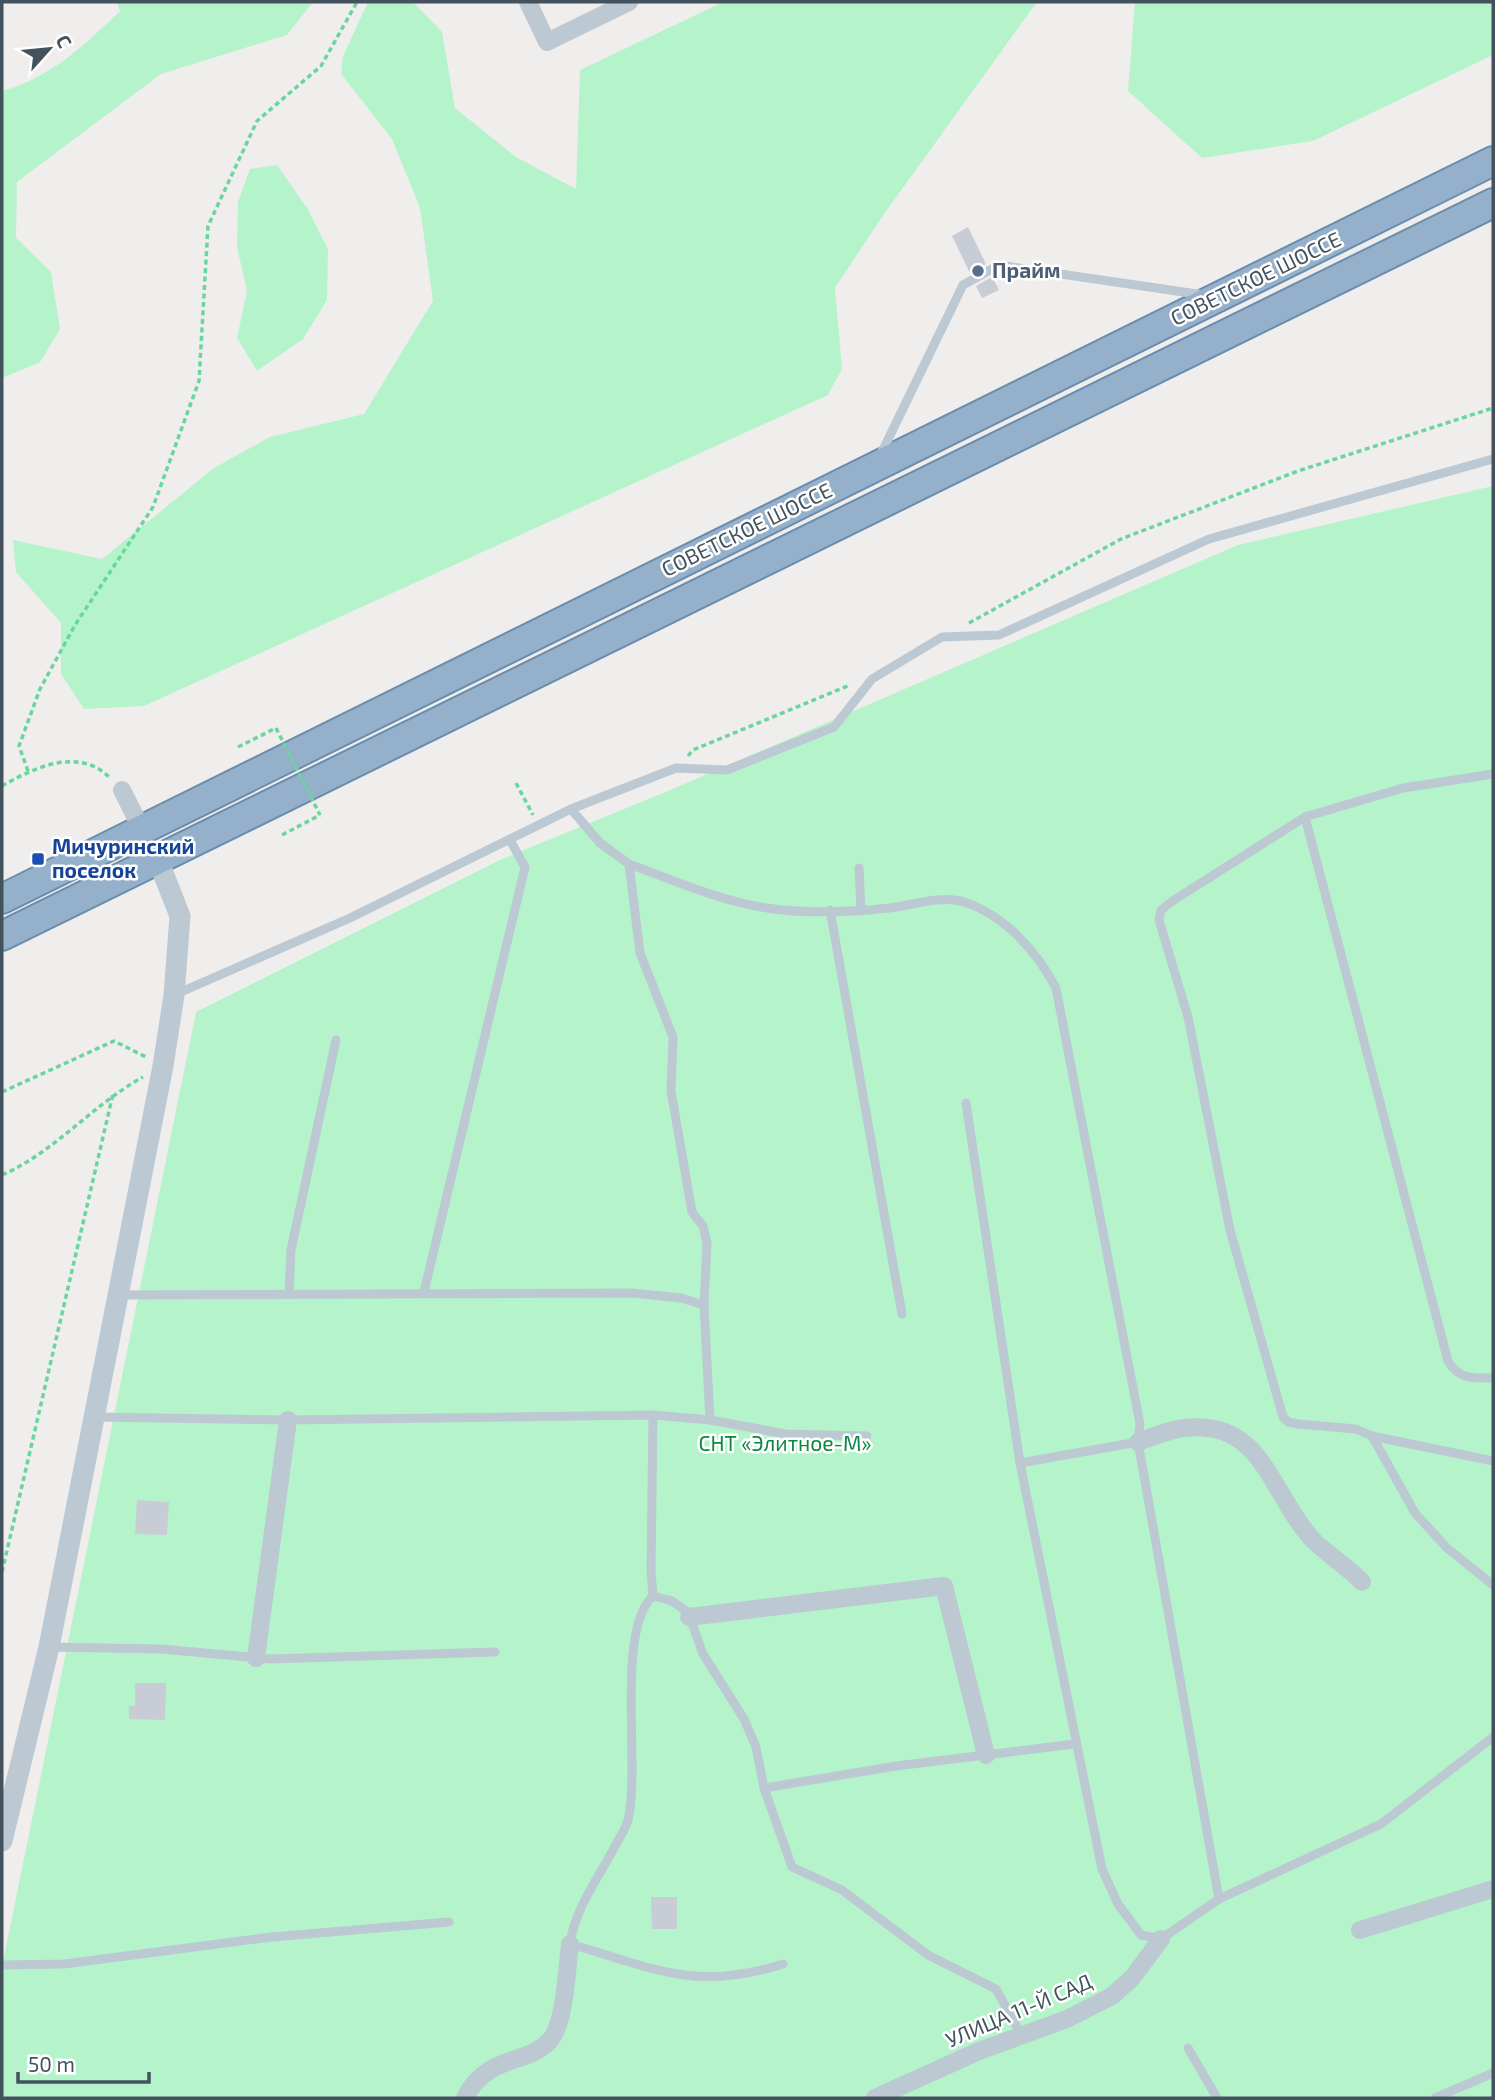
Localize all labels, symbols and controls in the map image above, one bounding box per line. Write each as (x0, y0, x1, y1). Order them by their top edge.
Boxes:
north arrow (14, 14, 84, 84)
text: С (52, 31, 77, 51)
street label: СОВЕТСКОЕ ШОССЕ (1166, 226, 1345, 330)
place label: Прайм (992, 257, 1061, 282)
marker: Прайм (970, 263, 986, 279)
street label: СОВЕТСКОЕ ШОССЕ (657, 477, 836, 581)
place label: Мичуринский поселок (52, 833, 194, 882)
marker: Мичуринский поселок (30, 851, 46, 867)
park label: СНТ «Элитное-М» (698, 1430, 872, 1455)
street label: УЛИЦА 11-Й САД (942, 1968, 1095, 2052)
scale bar (18, 2040, 149, 2084)
text: 50 m (28, 2051, 75, 2076)

